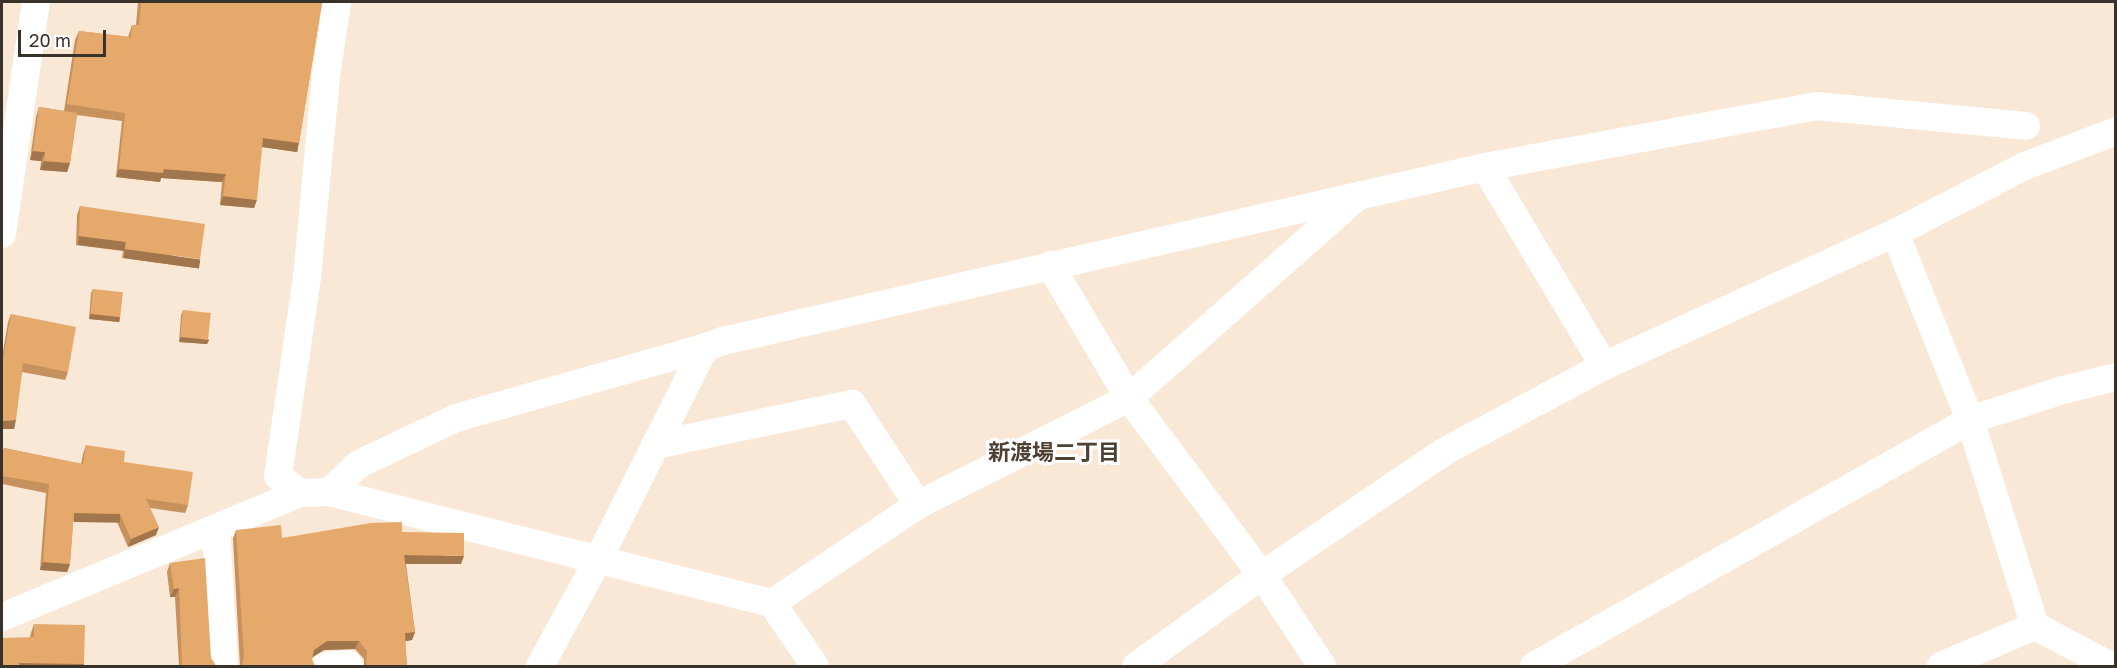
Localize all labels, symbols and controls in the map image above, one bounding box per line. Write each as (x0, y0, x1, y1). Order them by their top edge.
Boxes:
scale bar (21, 18, 110, 56)
text: 20 m (29, 29, 71, 51)
district label: 新渡場二丁目 (988, 439, 1120, 465)

